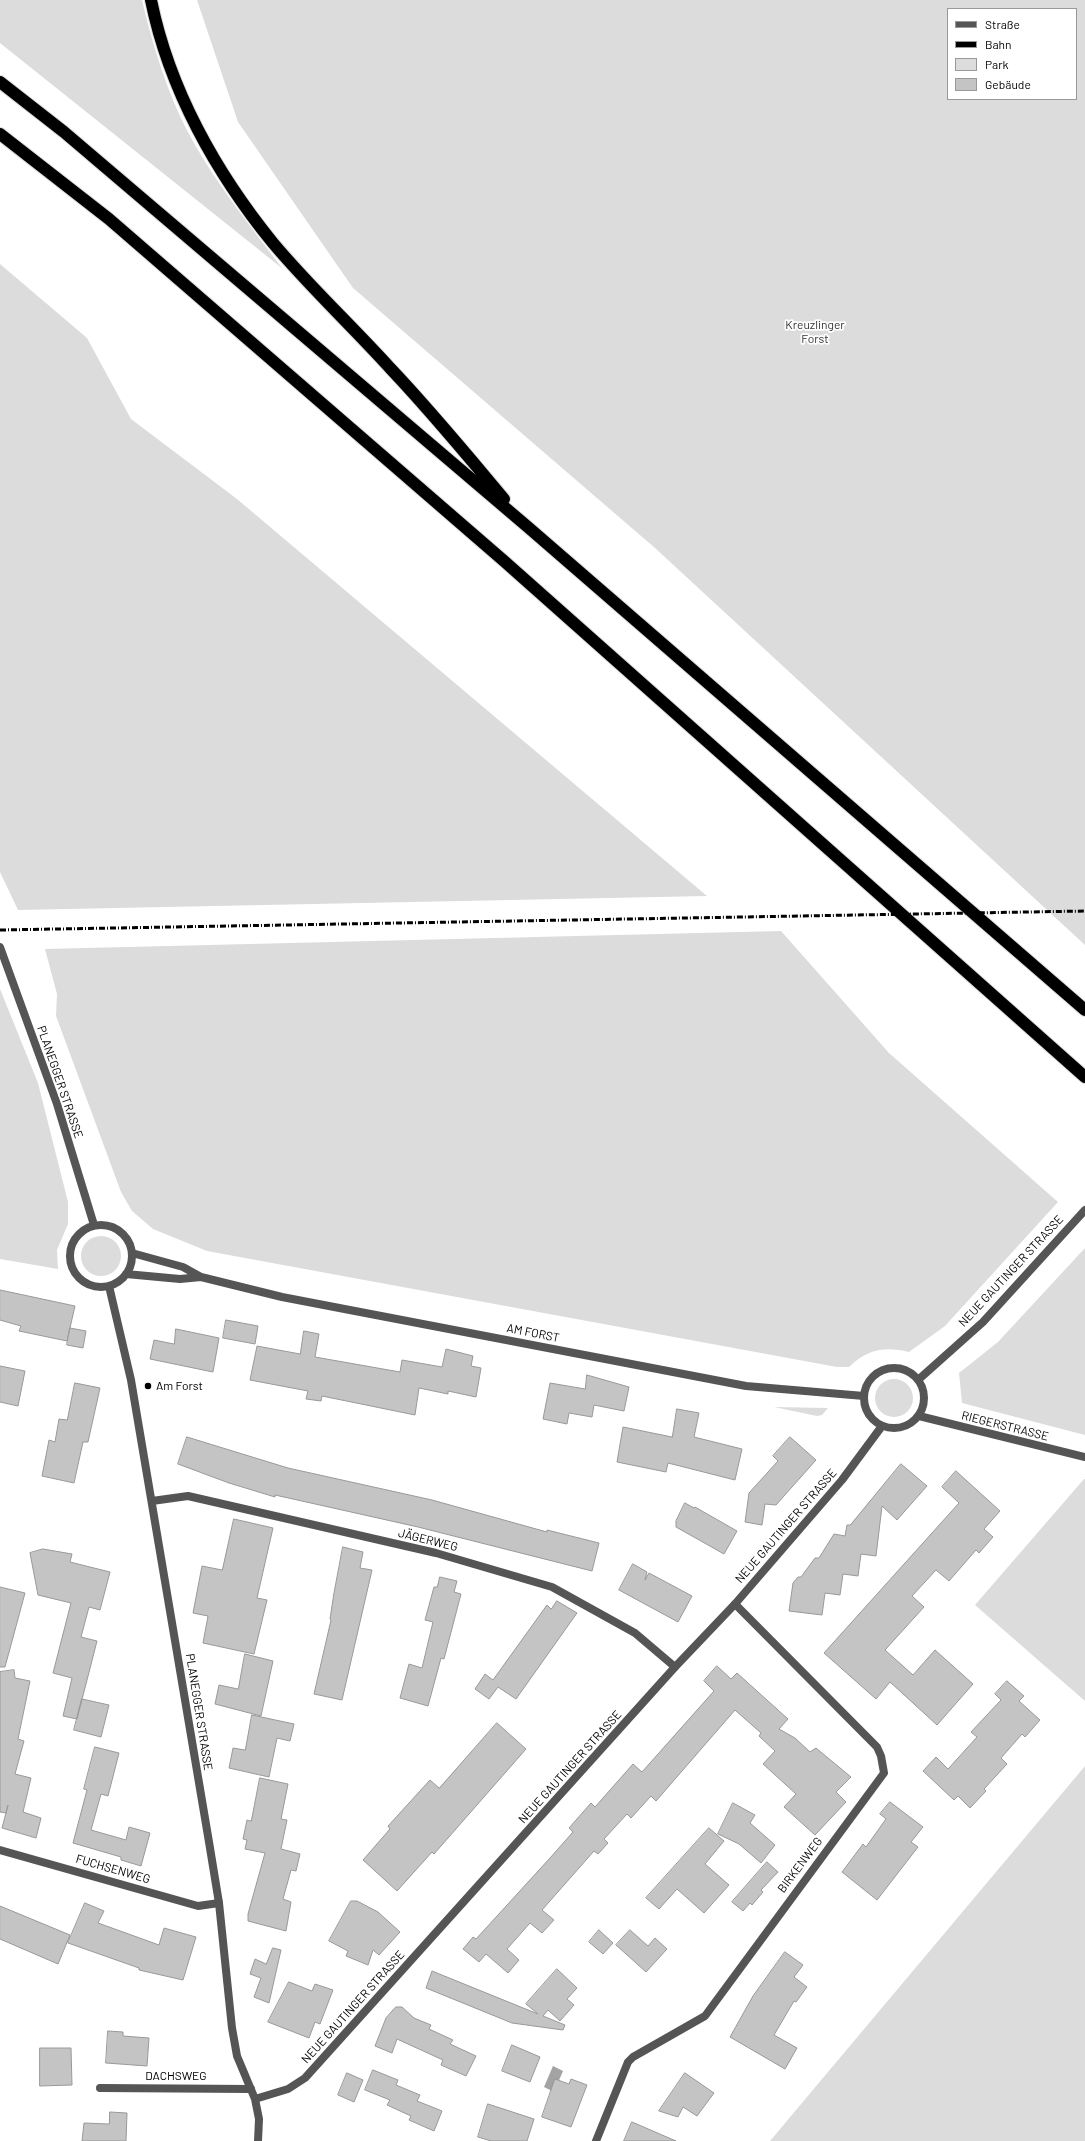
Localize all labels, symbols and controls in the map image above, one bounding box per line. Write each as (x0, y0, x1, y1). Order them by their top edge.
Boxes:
legend (947, 8, 1077, 100)
text: Straße (985, 17, 1020, 31)
text: Bahn (985, 37, 1012, 51)
text: Park (985, 57, 1009, 71)
text: Gebäude (985, 77, 1031, 91)
park label: Kreuzlinger Forst (785, 318, 845, 346)
street label: PLANEGGER STRASSE (34, 1024, 86, 1140)
street label: NEUE GAUTINGER STRASSE (956, 1212, 1066, 1330)
street label: AM FORST (505, 1321, 561, 1345)
place label: Am Forst (156, 1379, 203, 1393)
marker: Am Forst (143, 1381, 153, 1391)
street label: RIEGERSTRASSE (960, 1408, 1050, 1444)
street label: NEUE GAUTINGER STRASSE (732, 1466, 840, 1586)
street label: JÄGERWEG (397, 1526, 459, 1554)
street label: PLANEGGER STRASSE (183, 1653, 215, 1771)
street label: NEUE GAUTINGER STRASSE (516, 1708, 624, 1826)
street label: BIRKENWEG (774, 1834, 826, 1896)
street label: FUCHSENWEG (74, 1851, 152, 1887)
street label: NEUE GAUTINGER STRASSE (299, 1948, 407, 2066)
street label: DACHSWEG (145, 2069, 207, 2083)

